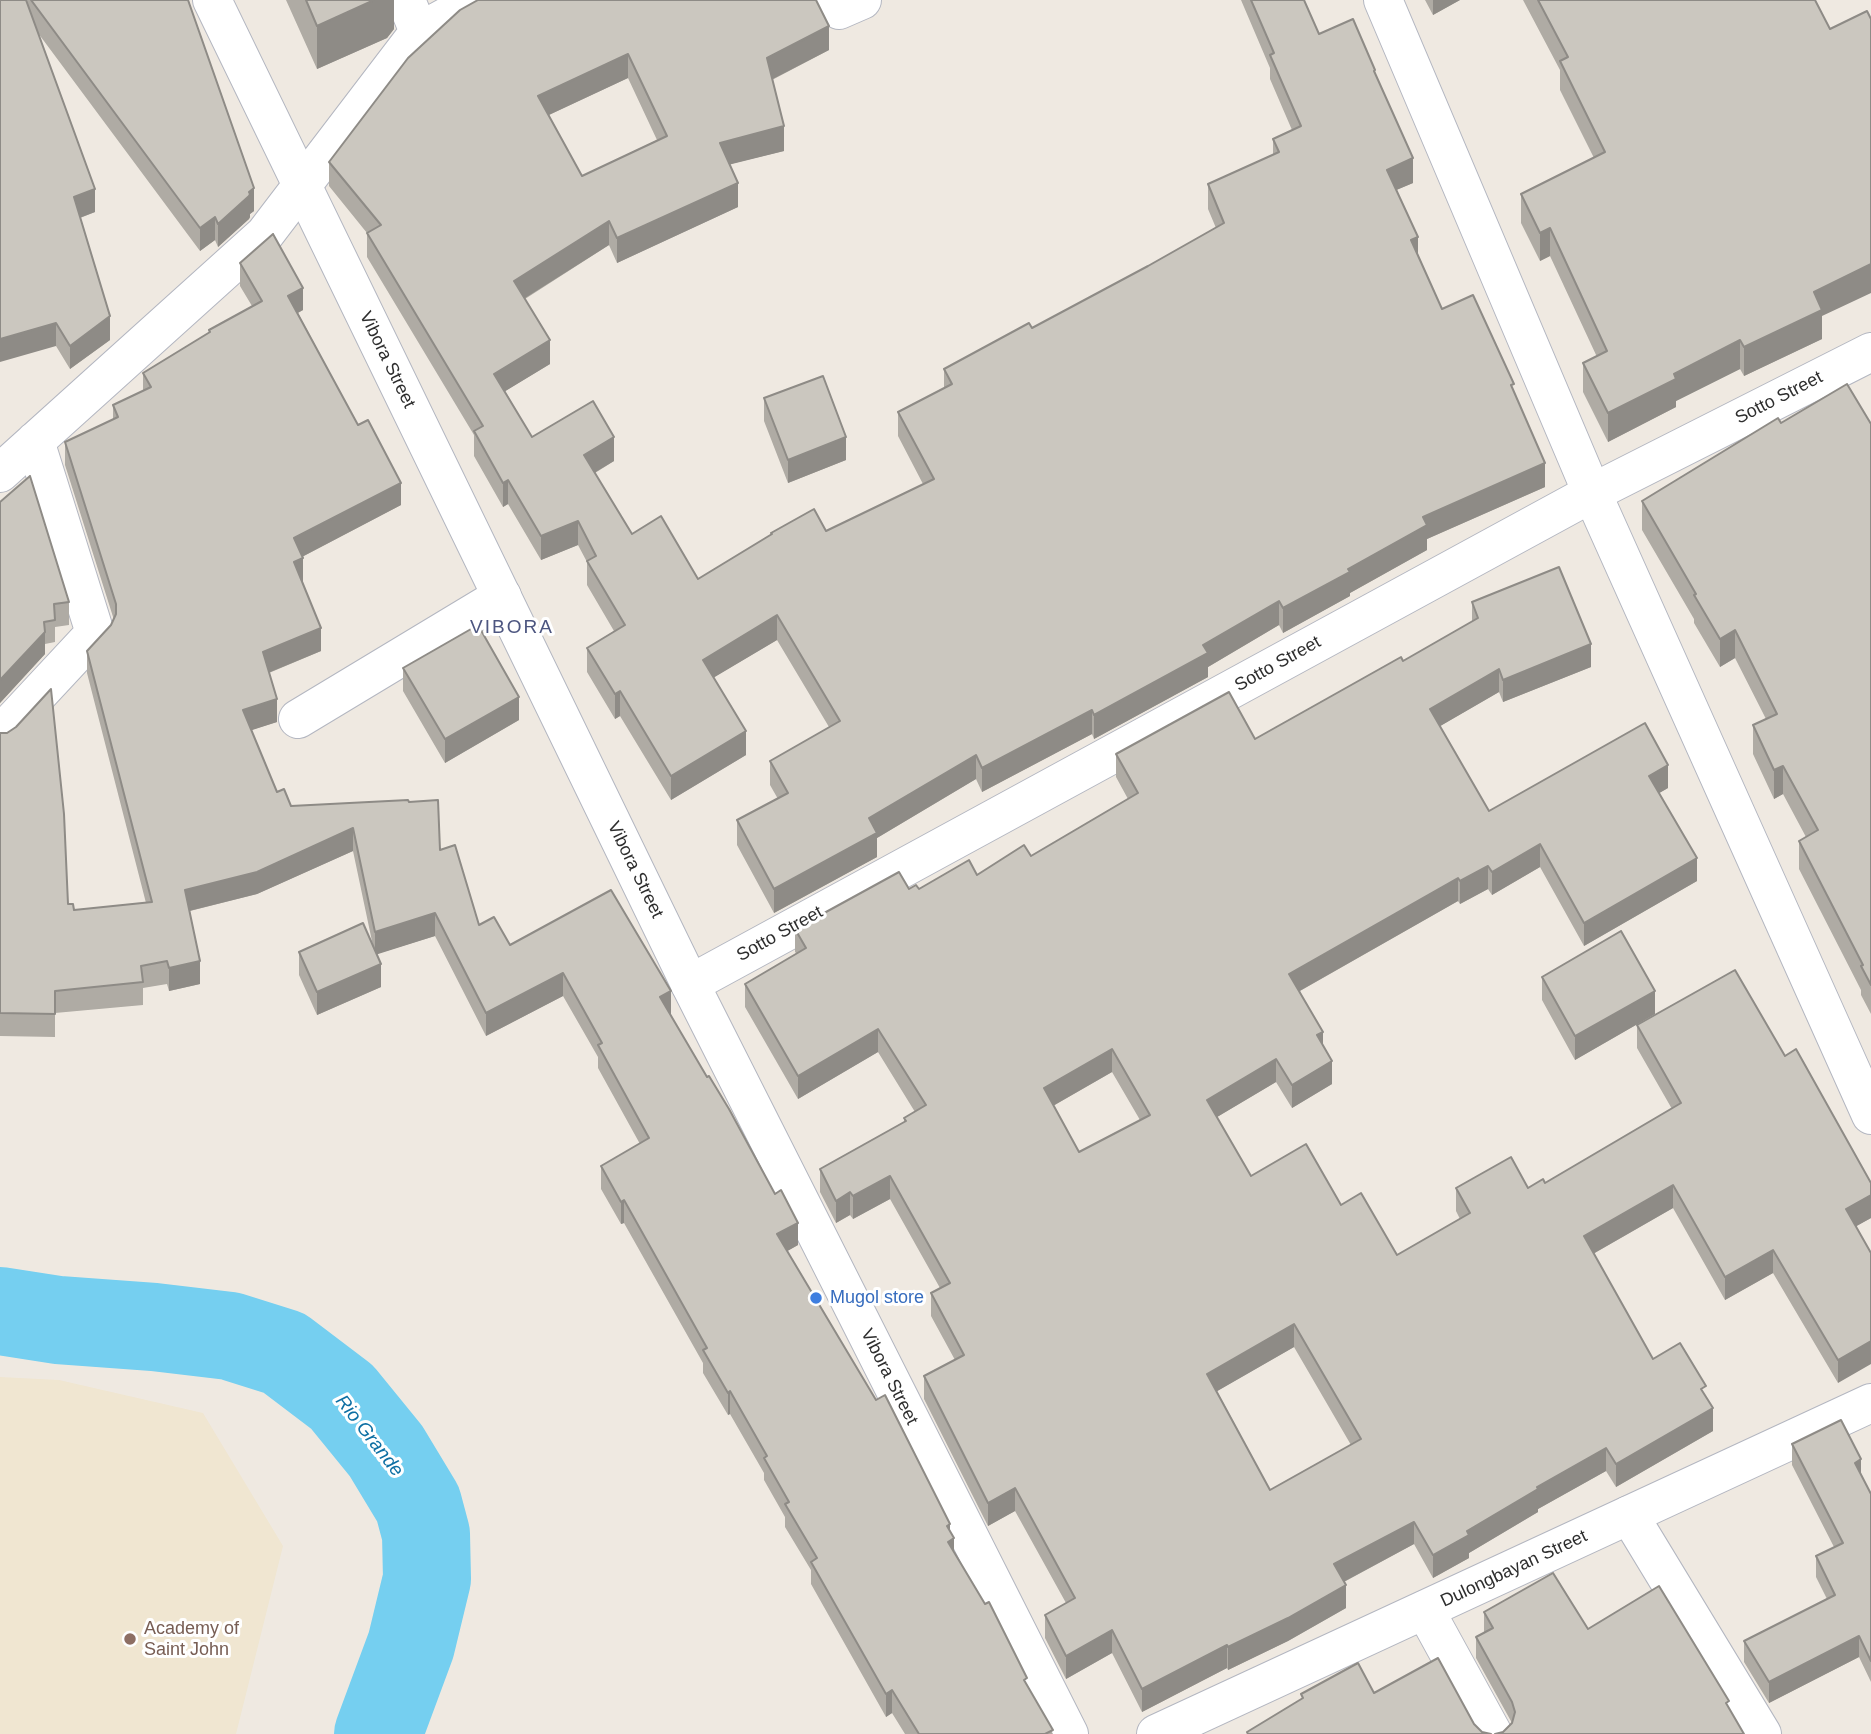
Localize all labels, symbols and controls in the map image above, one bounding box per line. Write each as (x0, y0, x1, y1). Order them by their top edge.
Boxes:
street label: Vibora Street (354, 308, 420, 412)
street label: Sotto Street (1732, 367, 1826, 429)
district label: VIBORA (471, 617, 553, 639)
street label: Sotto Street (1231, 632, 1325, 696)
street label: Vibora Street (602, 818, 668, 922)
street label: Sotto Street (733, 902, 827, 966)
place label: Mugol store (830, 1287, 924, 1309)
marker: Mugol store (808, 1290, 824, 1306)
street label: Vibora Street (856, 1325, 922, 1429)
water label: Rio Grande (330, 1391, 408, 1481)
street label: Dulongbayan Street (1437, 1526, 1591, 1612)
place label: Academy of Saint John (144, 1618, 239, 1660)
marker: Academy of Saint John (122, 1631, 138, 1647)

